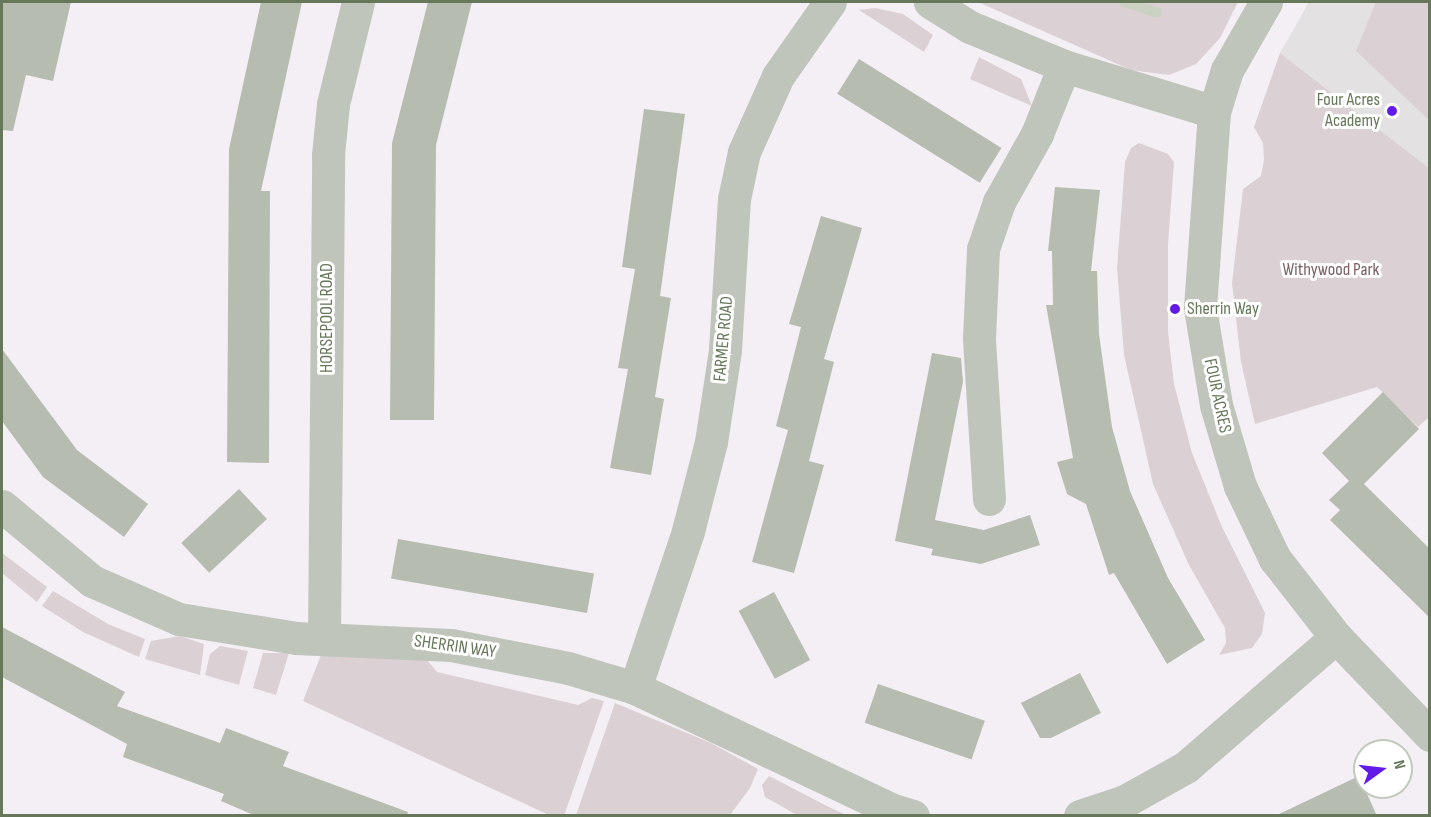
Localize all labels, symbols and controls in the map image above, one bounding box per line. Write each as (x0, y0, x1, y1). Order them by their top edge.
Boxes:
place label: Four Acres Academy (1317, 90, 1380, 132)
marker: Four Acres Academy (1385, 104, 1399, 118)
park label: Withywood Park (1283, 259, 1379, 281)
street label: HORSEPOOL ROAD (316, 263, 338, 373)
street label: FARMER ROAD (710, 295, 738, 383)
place label: Sherrin Way (1187, 298, 1259, 320)
marker: Sherrin Way (1168, 302, 1182, 316)
street label: FOUR ACRES (1199, 357, 1235, 435)
street label: SHERRIN WAY (413, 631, 497, 663)
north arrow (1353, 739, 1413, 799)
text: N (1389, 758, 1409, 771)

